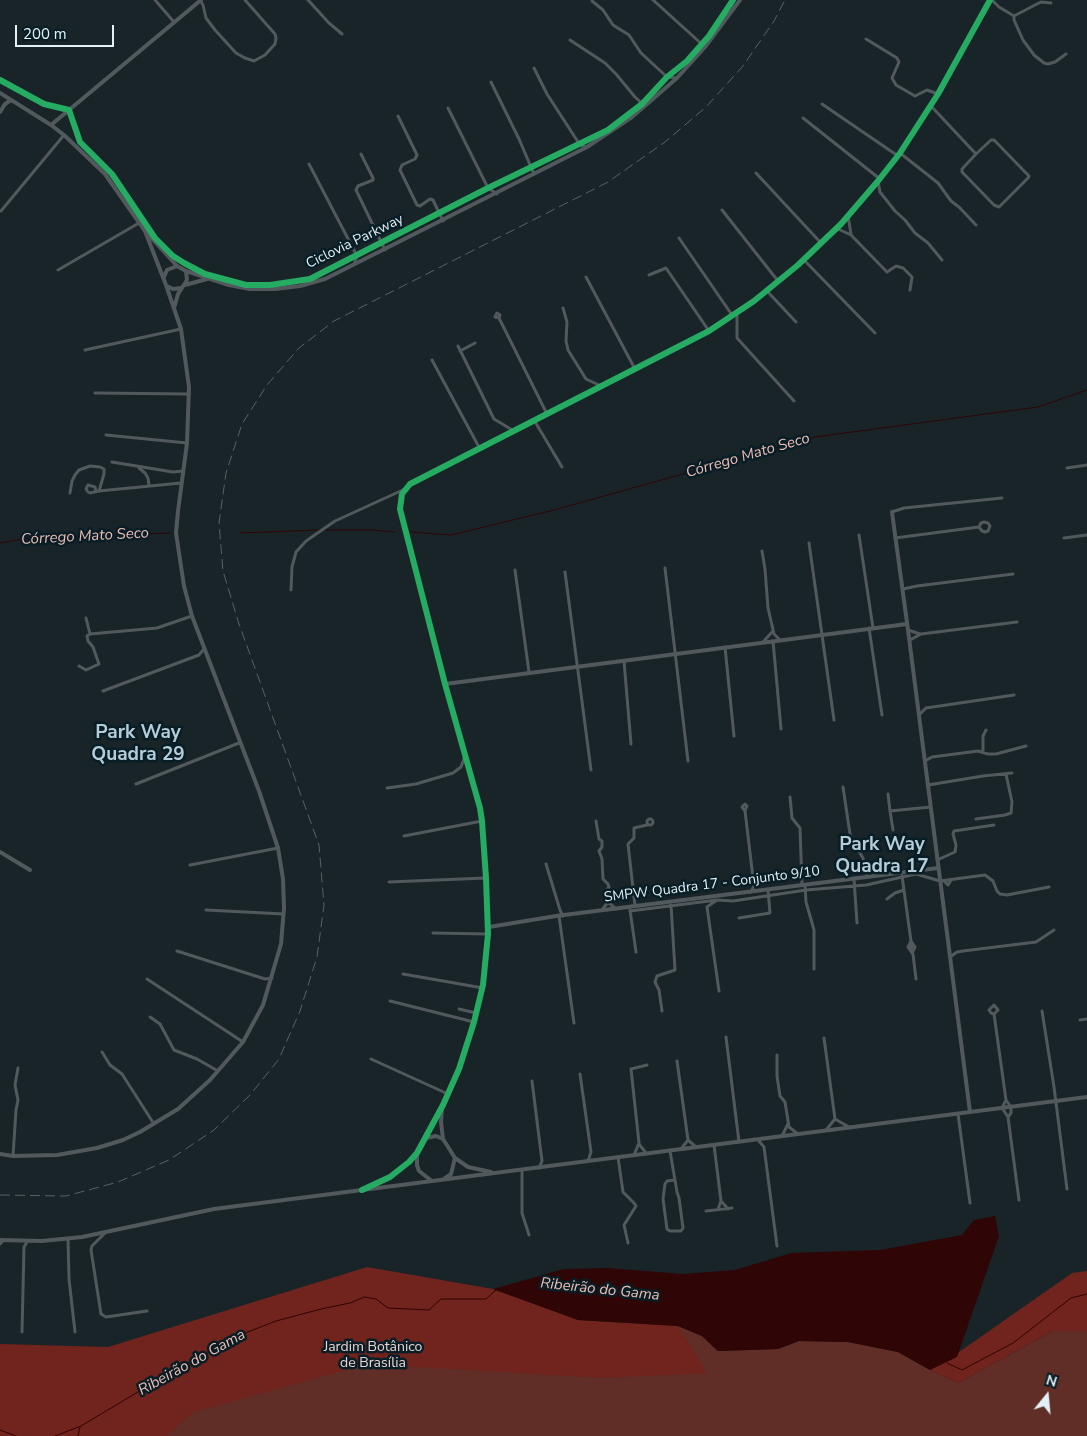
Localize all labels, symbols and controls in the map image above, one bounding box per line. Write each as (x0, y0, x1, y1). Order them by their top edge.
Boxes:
scale bar (18, 15, 116, 47)
text: 200 m (23, 24, 67, 44)
street label: Ciclovia Parkway (304, 211, 406, 273)
water label: Córrego Mato Seco (684, 430, 812, 482)
water label: Córrego Mato Seco (21, 525, 149, 549)
district label: Park Way Quadra 29 (91, 722, 185, 766)
district label: Park Way Quadra 17 (835, 834, 929, 878)
street label: SMPW Quadra 17 - Conjunto 9/10 (603, 863, 821, 907)
water label: Ribeirão do Gama (540, 1275, 660, 1305)
water label: Ribeirão do Gama (135, 1326, 249, 1400)
park label: Jardim Botânico de Brasília (324, 1340, 422, 1372)
north arrow (1022, 1371, 1072, 1421)
text: N (1044, 1371, 1059, 1392)

